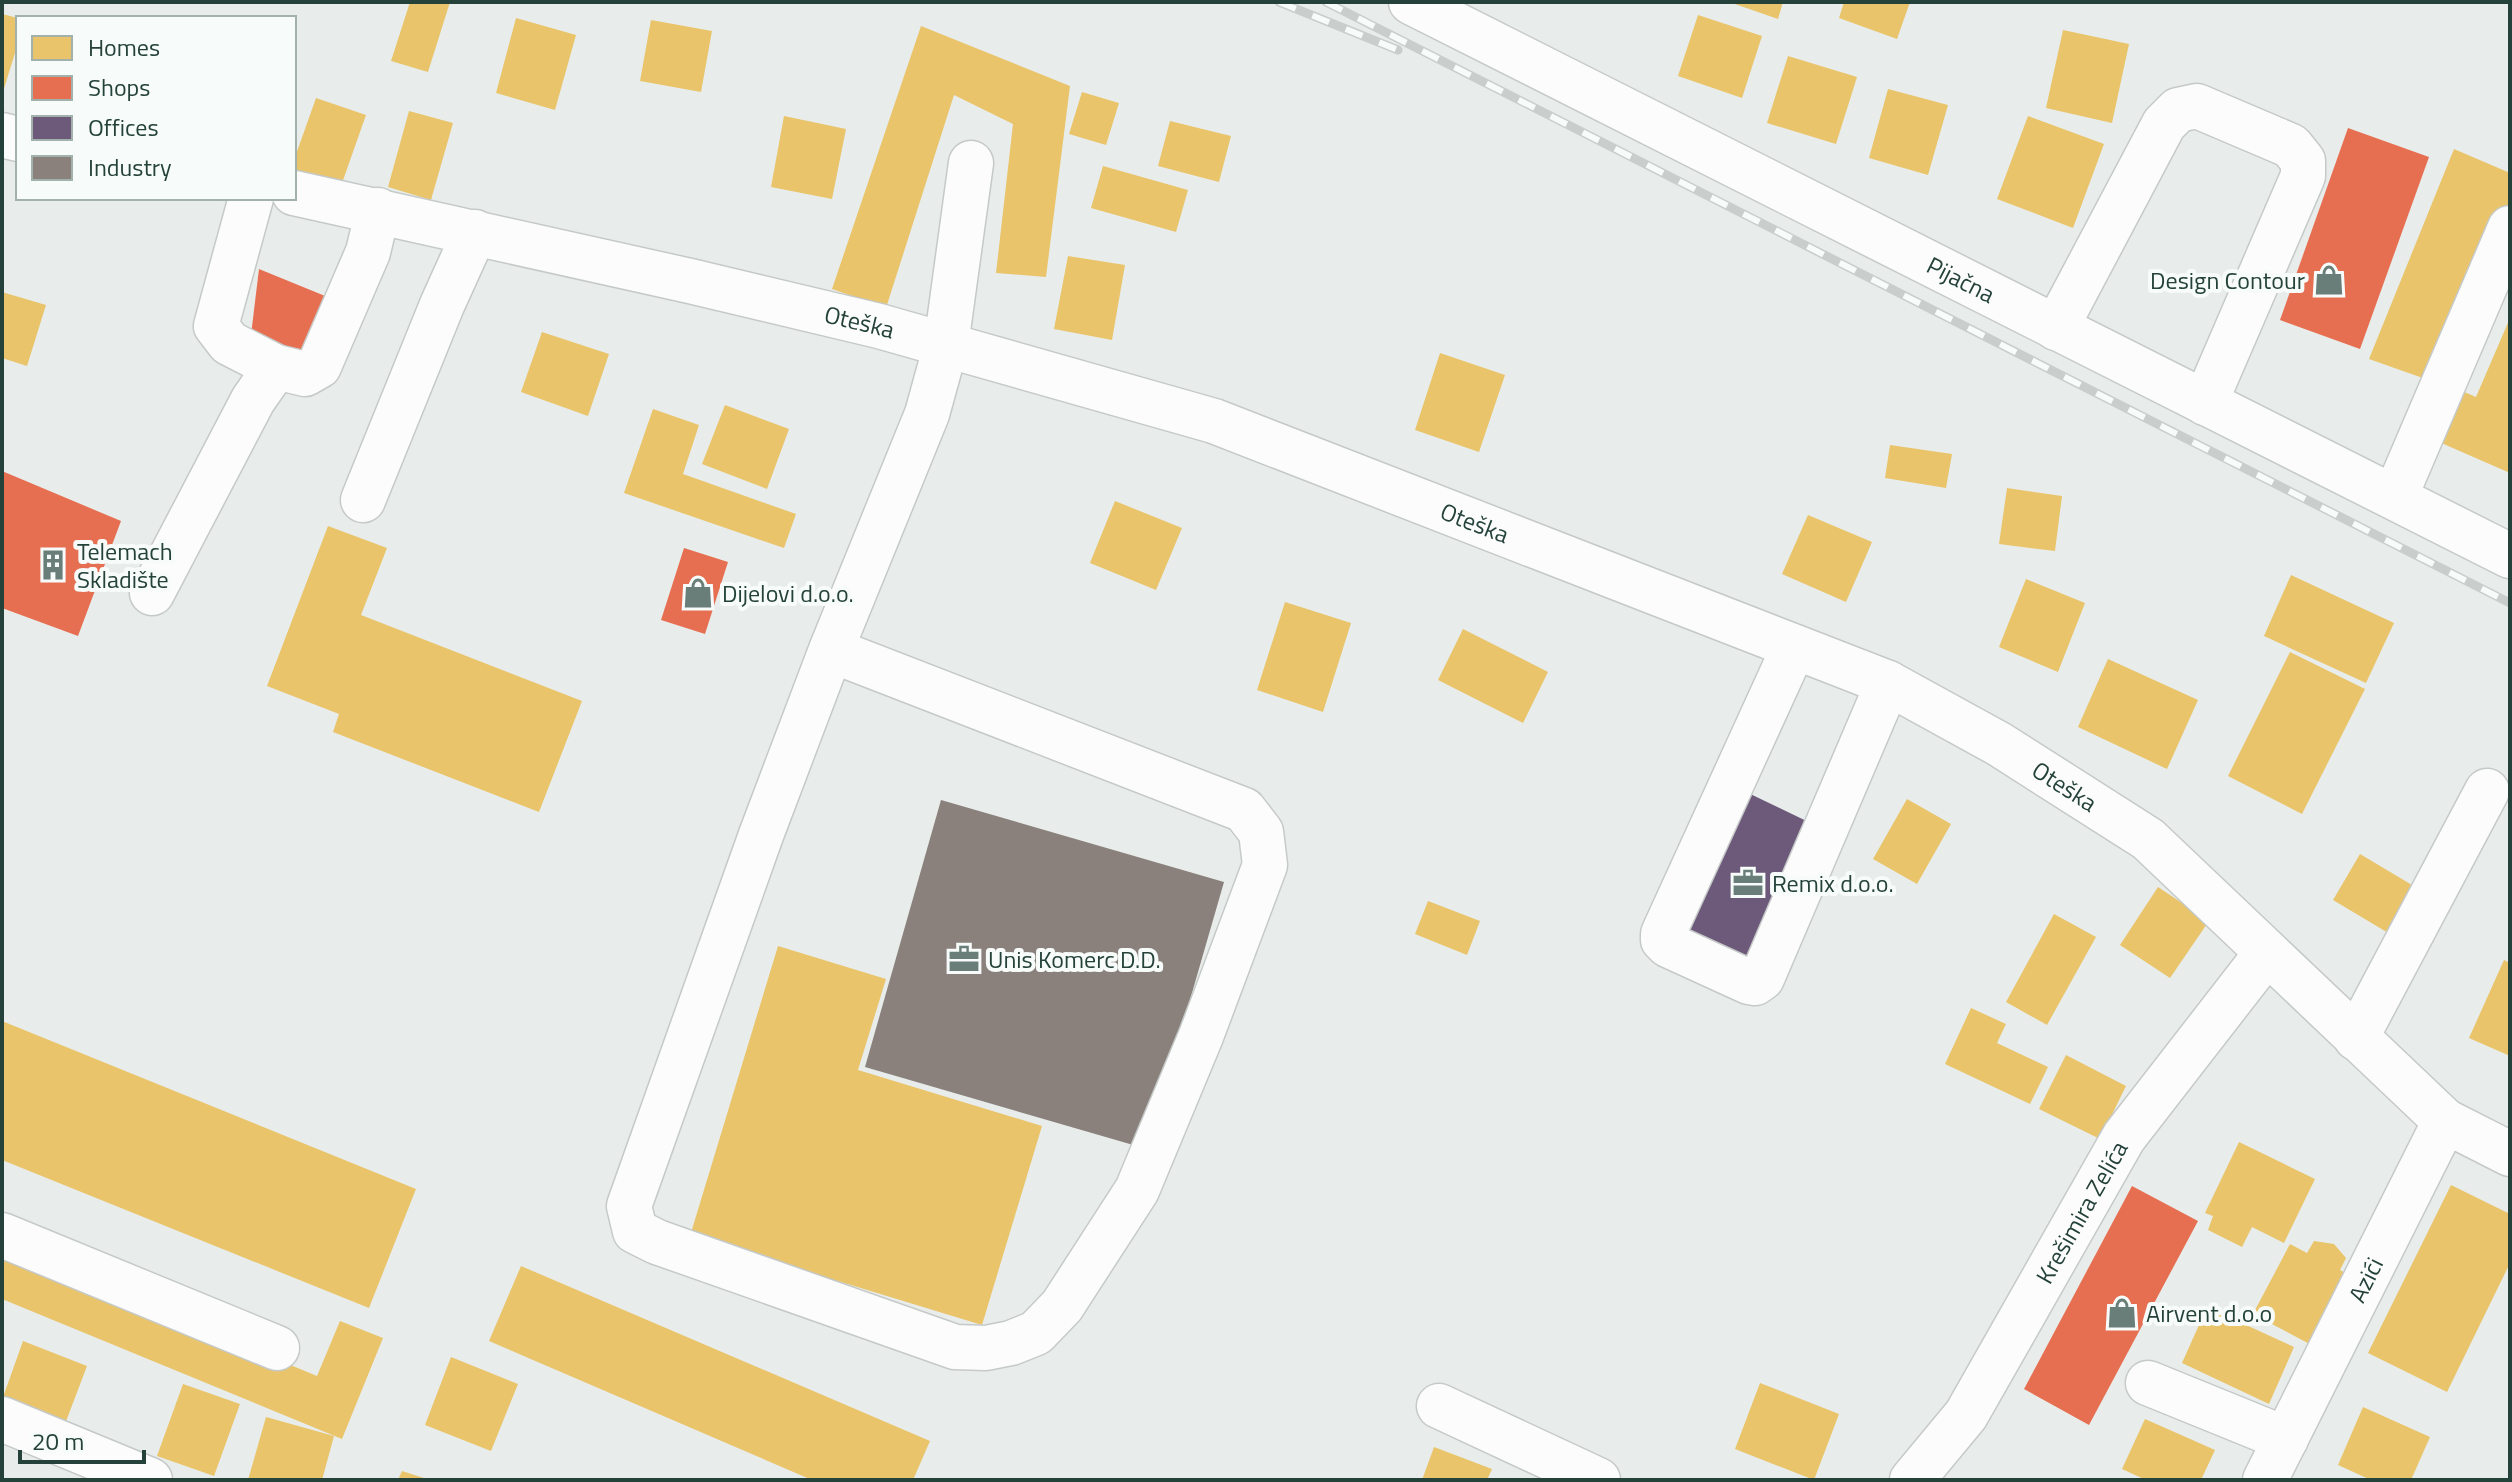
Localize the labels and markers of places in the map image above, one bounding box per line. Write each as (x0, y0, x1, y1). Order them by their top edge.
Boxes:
place label: Design Contour (2150, 262, 2305, 298)
shop icon: Design Contour (2312, 263, 2346, 297)
place label: Telemach Skladište (77, 533, 173, 597)
building icon: Telemach Skladište (36, 548, 70, 582)
place label: Dijelovi d.o.o. (722, 575, 854, 611)
shop icon: Dijelovi d.o.o. (681, 576, 715, 610)
place label: Remix d.o.o. (1772, 865, 1894, 901)
office icon: Remix d.o.o. (1731, 866, 1765, 900)
place label: Unis Komerc D.D. (988, 941, 1161, 977)
office icon: Unis Komerc D.D. (947, 942, 981, 976)
place label: Airvent d.o.o (2146, 1295, 2272, 1331)
shop icon: Airvent d.o.o (2105, 1296, 2139, 1330)

